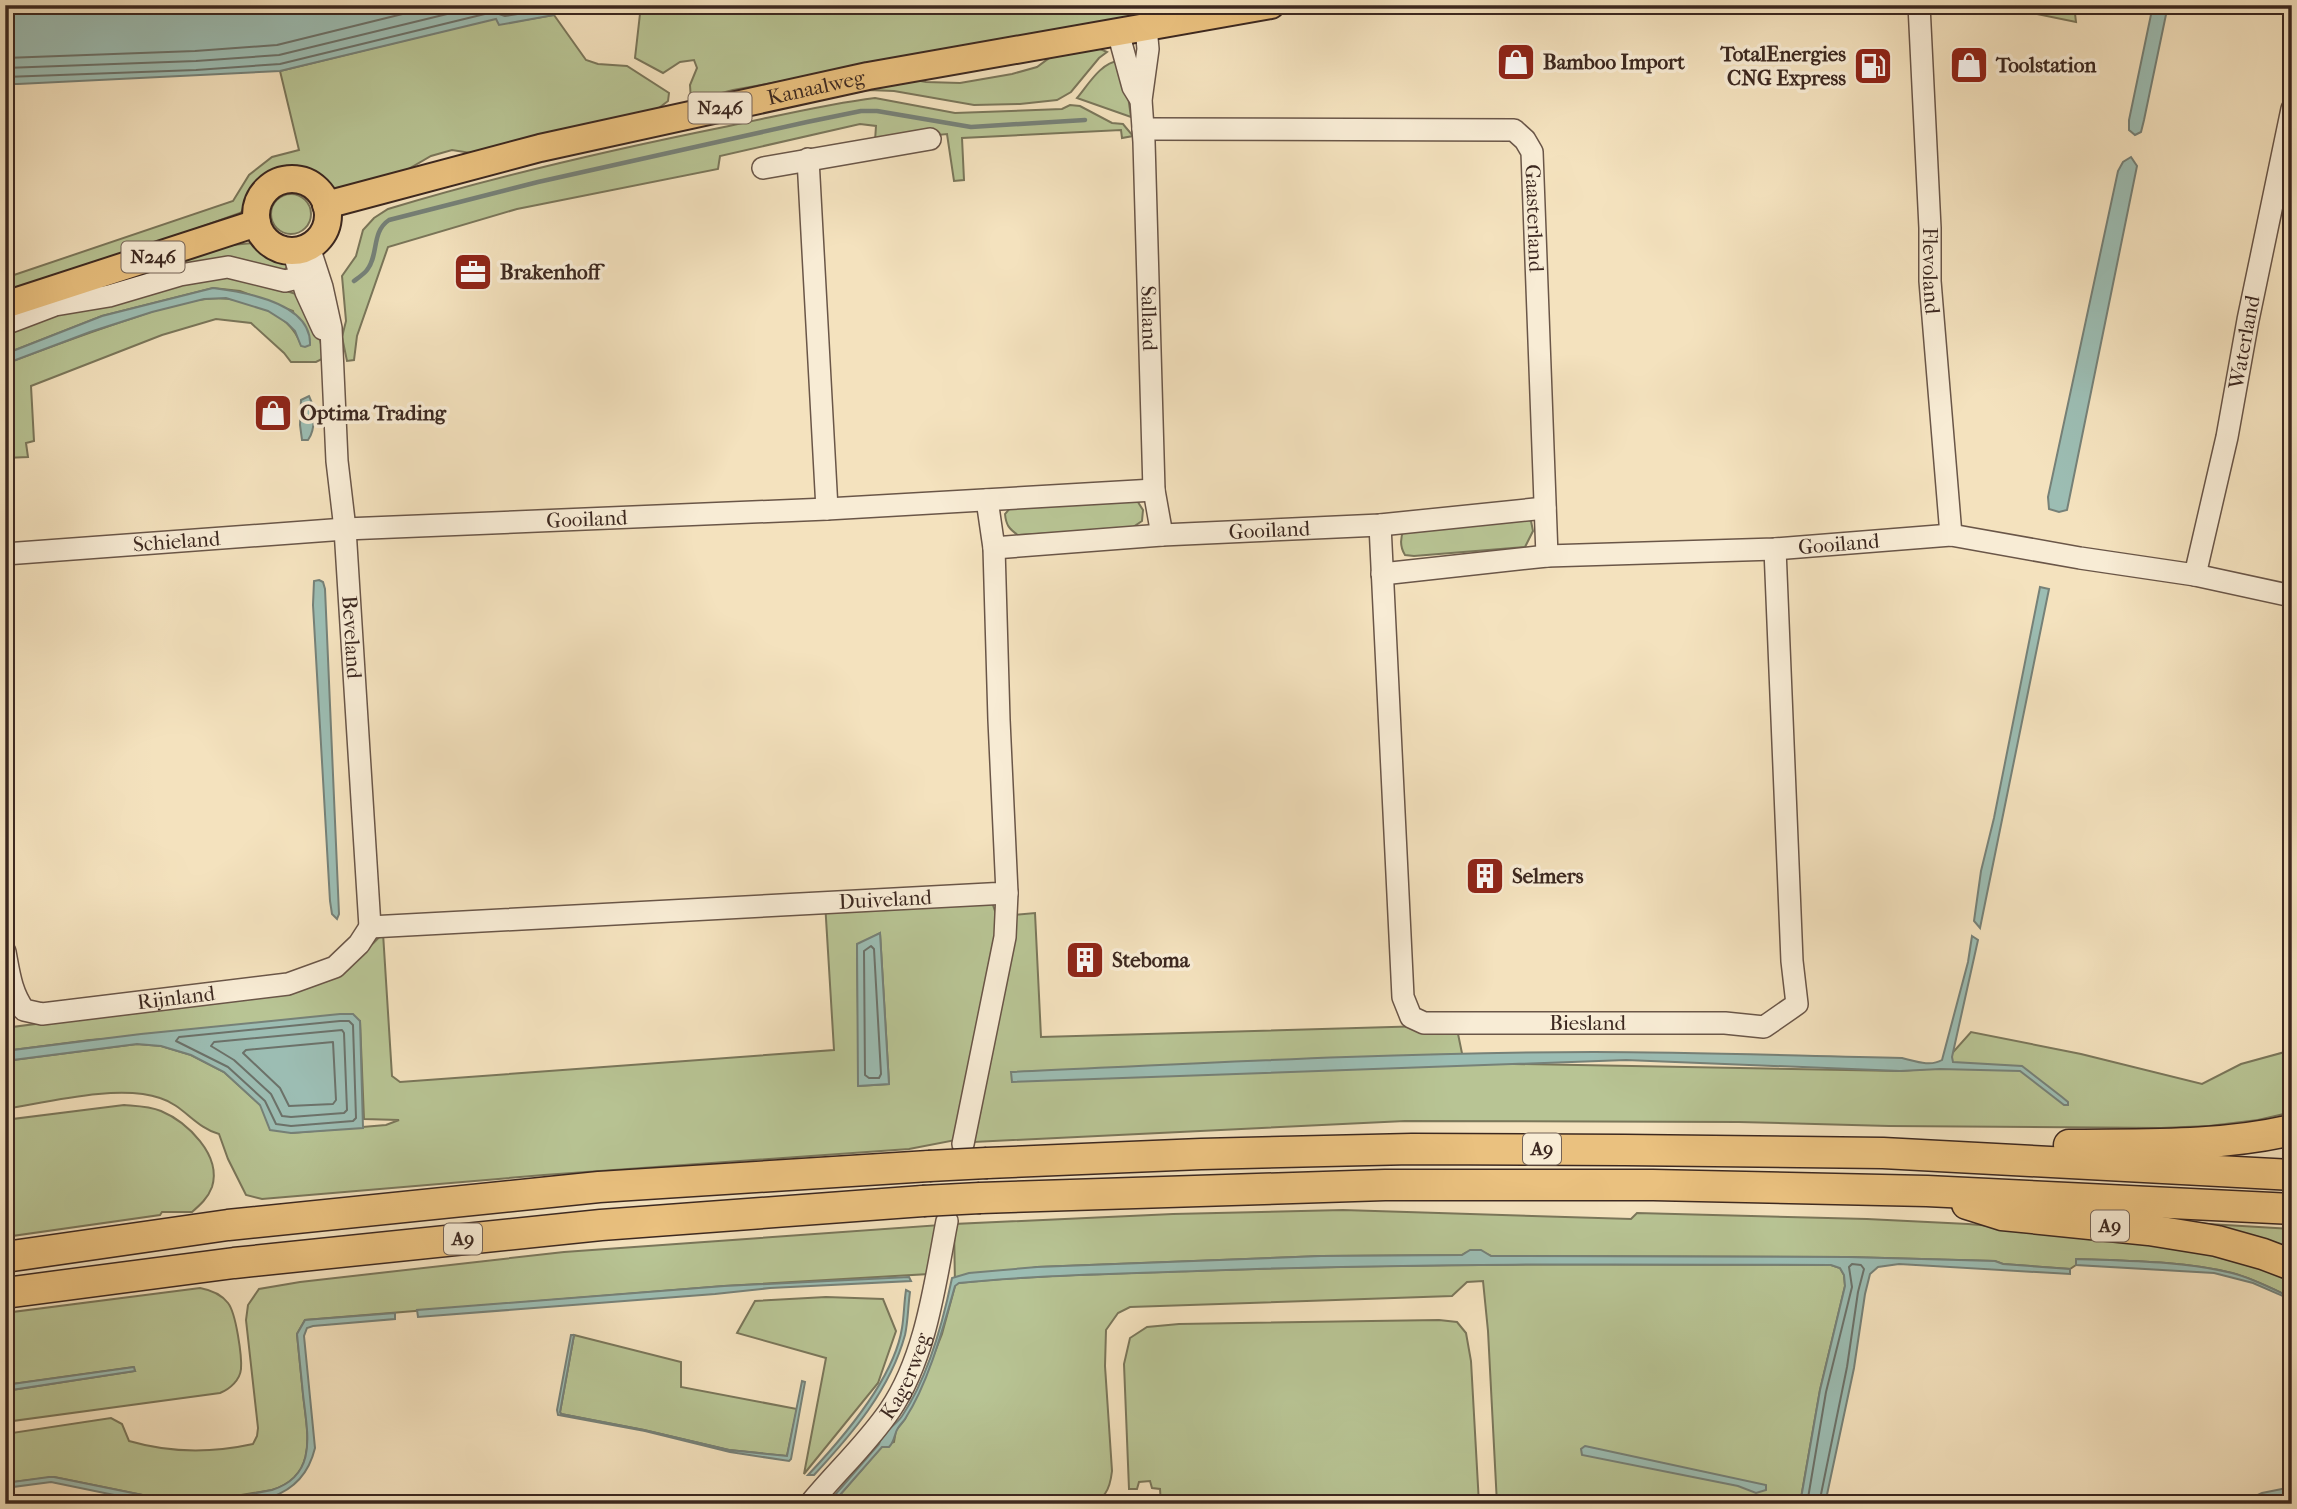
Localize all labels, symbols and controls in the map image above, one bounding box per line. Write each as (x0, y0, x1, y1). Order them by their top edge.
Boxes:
shop icon: Bamboo Import (1495, 41, 1537, 83)
place label: TotalEnergies CNG Express (1720, 42, 1846, 90)
shop icon: Toolstation (1948, 44, 1990, 86)
fuel station icon: TotalEnergies CNG Express (1852, 45, 1894, 87)
place label: Bamboo Import (1543, 50, 1685, 74)
place label: Toolstation (1995, 53, 2097, 77)
street label: Kanaalweg (765, 65, 868, 110)
road number: N246 (688, 92, 752, 124)
street label: Gaasterland (1520, 164, 1548, 273)
street label: Flevoland (1918, 227, 1945, 316)
road number: N246 (122, 242, 184, 272)
office icon: Brakenhoff (452, 251, 494, 293)
place label: Brakenhoff (500, 260, 606, 284)
street label: Salland (1136, 285, 1162, 352)
street label: Waterland (2224, 293, 2265, 392)
shop icon: Optima Trading (252, 392, 294, 434)
place label: Optima Trading (300, 401, 447, 425)
street label: Gooiland (546, 505, 629, 533)
street label: Gooiland (1228, 516, 1311, 544)
street label: Schieland (132, 526, 222, 557)
street label: Gooiland (1797, 529, 1881, 559)
street label: Beveland (337, 595, 366, 680)
building icon: Selmers (1464, 855, 1506, 897)
place label: Selmers (1512, 864, 1584, 888)
street label: Duiveland (838, 885, 933, 914)
building icon: Steboma (1064, 939, 1106, 981)
place label: Steboma (1112, 948, 1191, 972)
street label: Rijnland (136, 981, 217, 1014)
street label: Biesland (1549, 1011, 1627, 1035)
road number: A9 (1523, 1134, 1561, 1164)
road number: A9 (2091, 1210, 2129, 1242)
road number: A9 (444, 1224, 482, 1254)
street label: Kagerweg (875, 1329, 935, 1424)

